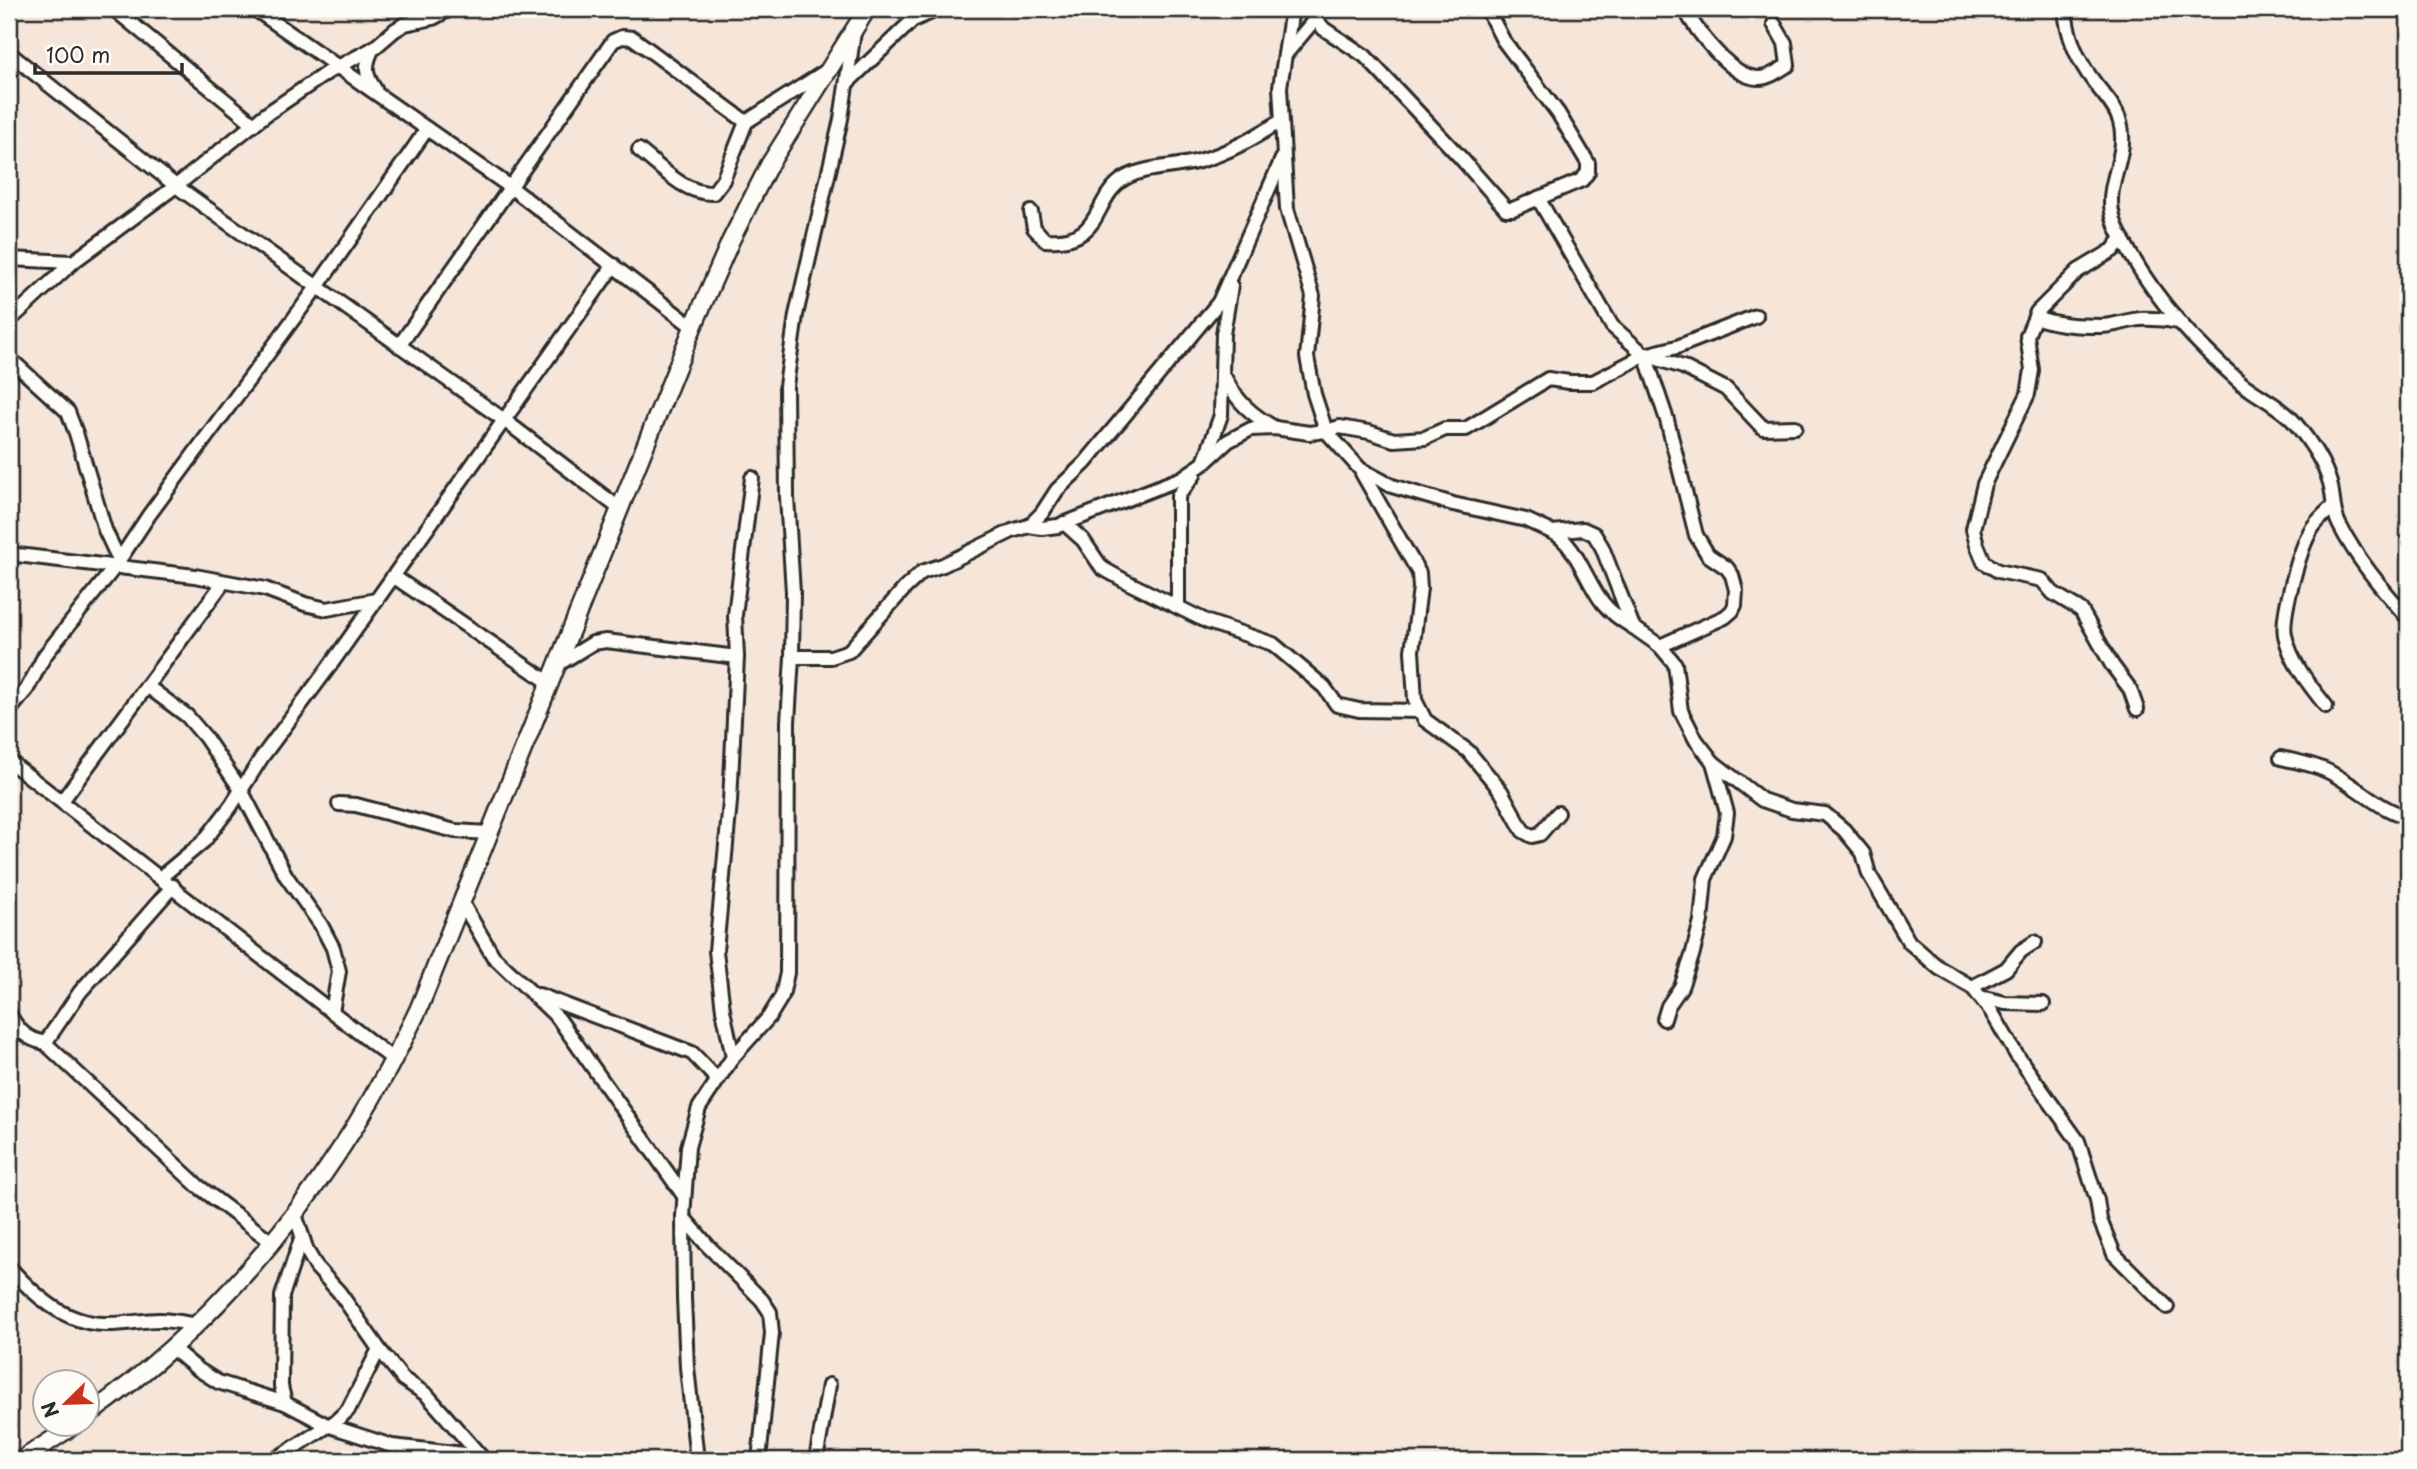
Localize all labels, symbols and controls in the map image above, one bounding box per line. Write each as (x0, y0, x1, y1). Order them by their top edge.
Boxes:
scale bar (35, 32, 182, 76)
text: 100 m (46, 38, 110, 70)
north arrow (32, 1368, 102, 1438)
text: N (34, 1398, 65, 1422)

